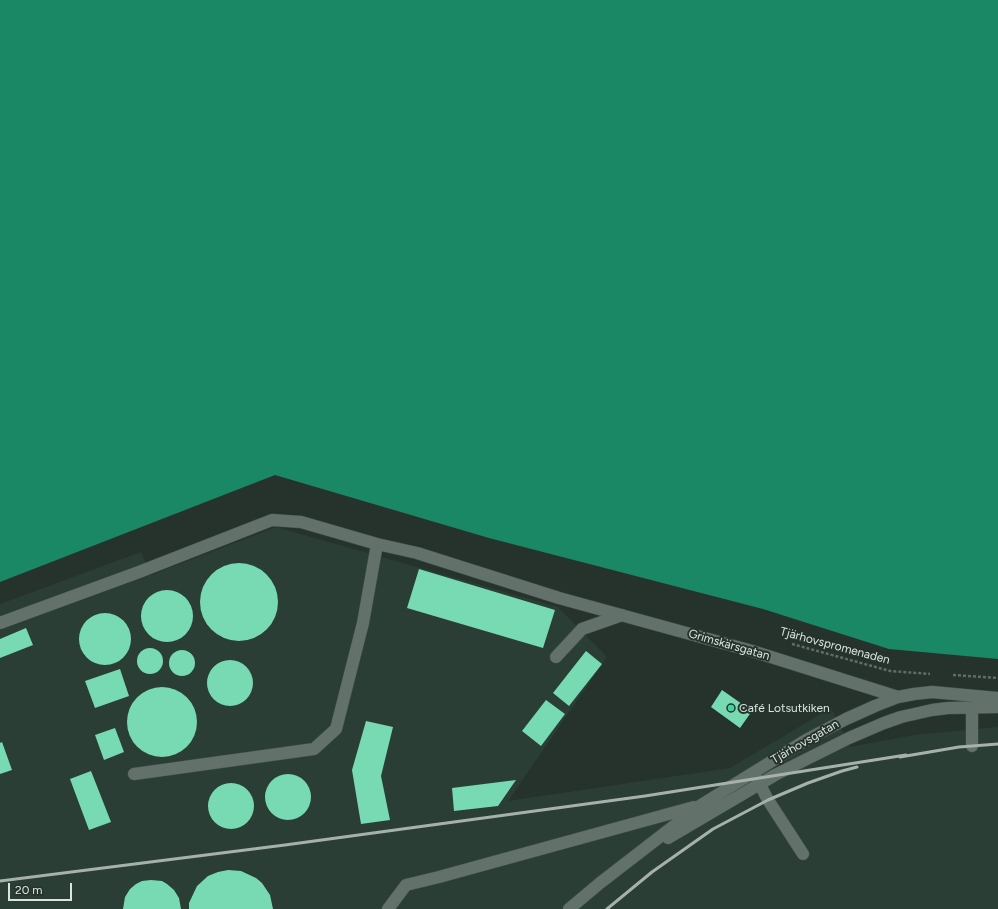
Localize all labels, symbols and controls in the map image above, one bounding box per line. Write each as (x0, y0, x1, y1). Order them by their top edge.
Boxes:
street label: Tjärhovspromenaden (778, 624, 892, 668)
street label: Grimskärsgatan (687, 627, 771, 663)
place label: Café Lotsutkiken (739, 701, 830, 715)
marker: Café Lotsutkiken (726, 703, 736, 713)
street label: Tjärhovsgatan (769, 717, 841, 767)
scale bar (10, 875, 74, 901)
text: 20 m (15, 883, 43, 897)

